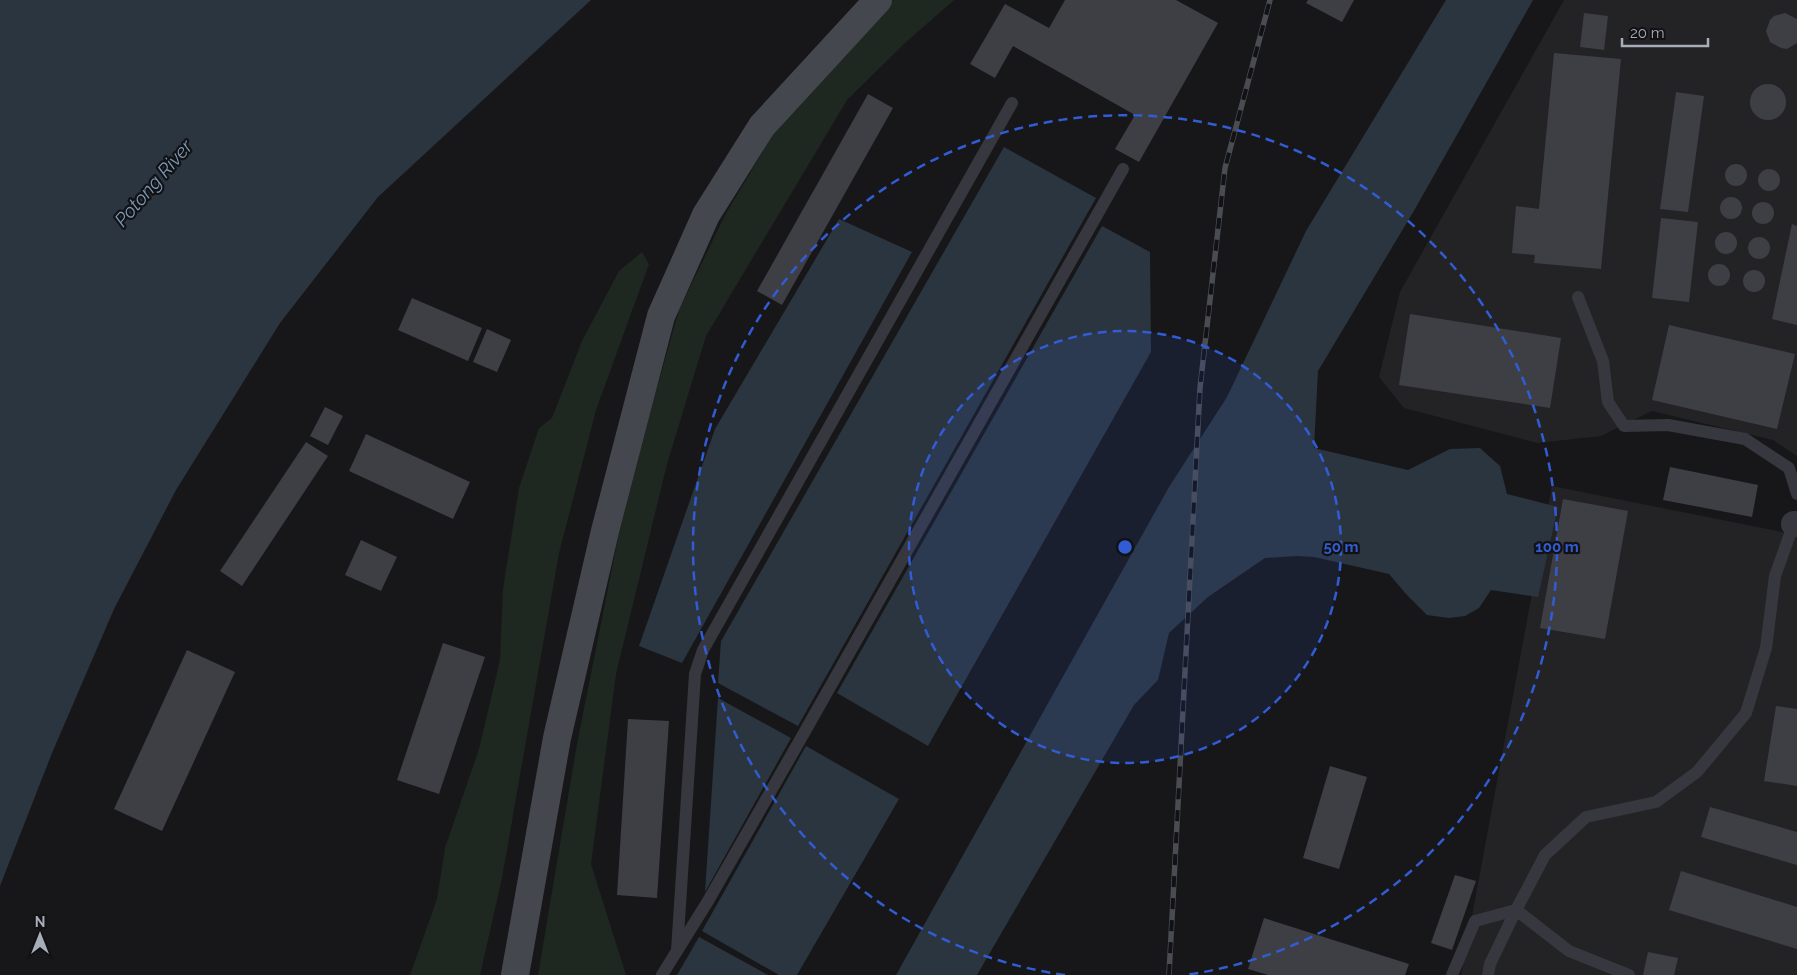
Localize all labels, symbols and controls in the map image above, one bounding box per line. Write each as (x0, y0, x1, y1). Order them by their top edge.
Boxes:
scale bar (1622, 15, 1708, 47)
text: 20 m (1630, 24, 1665, 42)
water label: Potong River (110, 134, 197, 231)
centre of rings (1116, 538, 1134, 556)
text: 50 m (1323, 538, 1359, 556)
text: 100 m (1535, 538, 1579, 556)
north arrow (15, 910, 65, 960)
text: N (35, 914, 45, 930)

